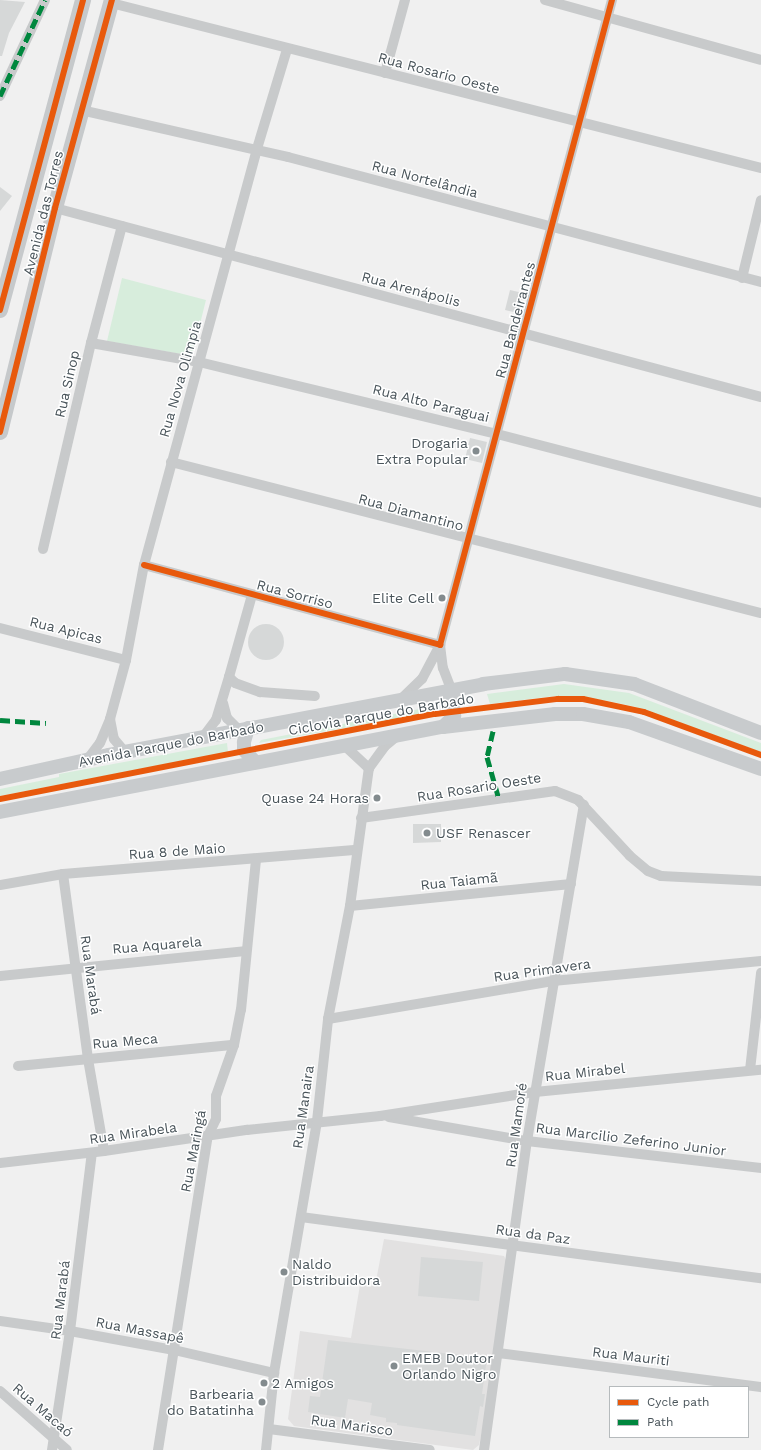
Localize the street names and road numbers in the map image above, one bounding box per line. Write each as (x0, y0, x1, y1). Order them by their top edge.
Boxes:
street label: Rua Rosario Oeste (376, 49, 502, 97)
street label: Avenida das Torres (19, 148, 67, 278)
street label: Rua Nortelândia (370, 157, 480, 201)
street label: Rua Bandeirantes (491, 260, 539, 380)
street label: Rua Arenápolis (359, 268, 463, 310)
street label: Rua Nova Olimpia (155, 318, 205, 440)
street label: Rua Sinop (51, 349, 83, 419)
street label: Rua Alto Paraguai (371, 380, 491, 426)
street label: Rua Diamantino (356, 490, 466, 534)
street label: Rua Sorriso (255, 576, 335, 612)
street label: Rua Apicas (27, 613, 105, 647)
street label: Ciclovia Parque do Barbado (287, 689, 475, 739)
street label: Avenida Parque do Barbado (77, 718, 265, 770)
street label: Rua Rosario Oeste (416, 769, 542, 805)
street label: Rua 8 de Maio (128, 839, 226, 863)
street label: Rua Taiamã (419, 869, 499, 893)
street label: Rua Aquarela (111, 933, 203, 957)
street label: Rua Marabá (77, 934, 105, 1016)
street label: Rua Primavera (492, 955, 592, 985)
street label: Rua Meca (91, 1030, 159, 1052)
street label: Rua Mirabel (544, 1059, 626, 1085)
street label: Rua Manaira (289, 1064, 317, 1150)
street label: Rua Mamoré (502, 1081, 530, 1169)
street label: Rua Maringá (177, 1108, 209, 1194)
street label: Rua Mirabela (88, 1119, 178, 1147)
street label: Rua Marcilio Zeferino Junior (534, 1119, 728, 1159)
street label: Rua da Paz (494, 1220, 572, 1248)
street label: Rua Marabá (47, 1259, 73, 1341)
street label: Rua Massapê (94, 1313, 186, 1347)
street label: Rua Mauriti (591, 1343, 671, 1369)
street label: Rua Macaó (9, 1379, 77, 1441)
street label: Rua Marisco (310, 1411, 394, 1439)

